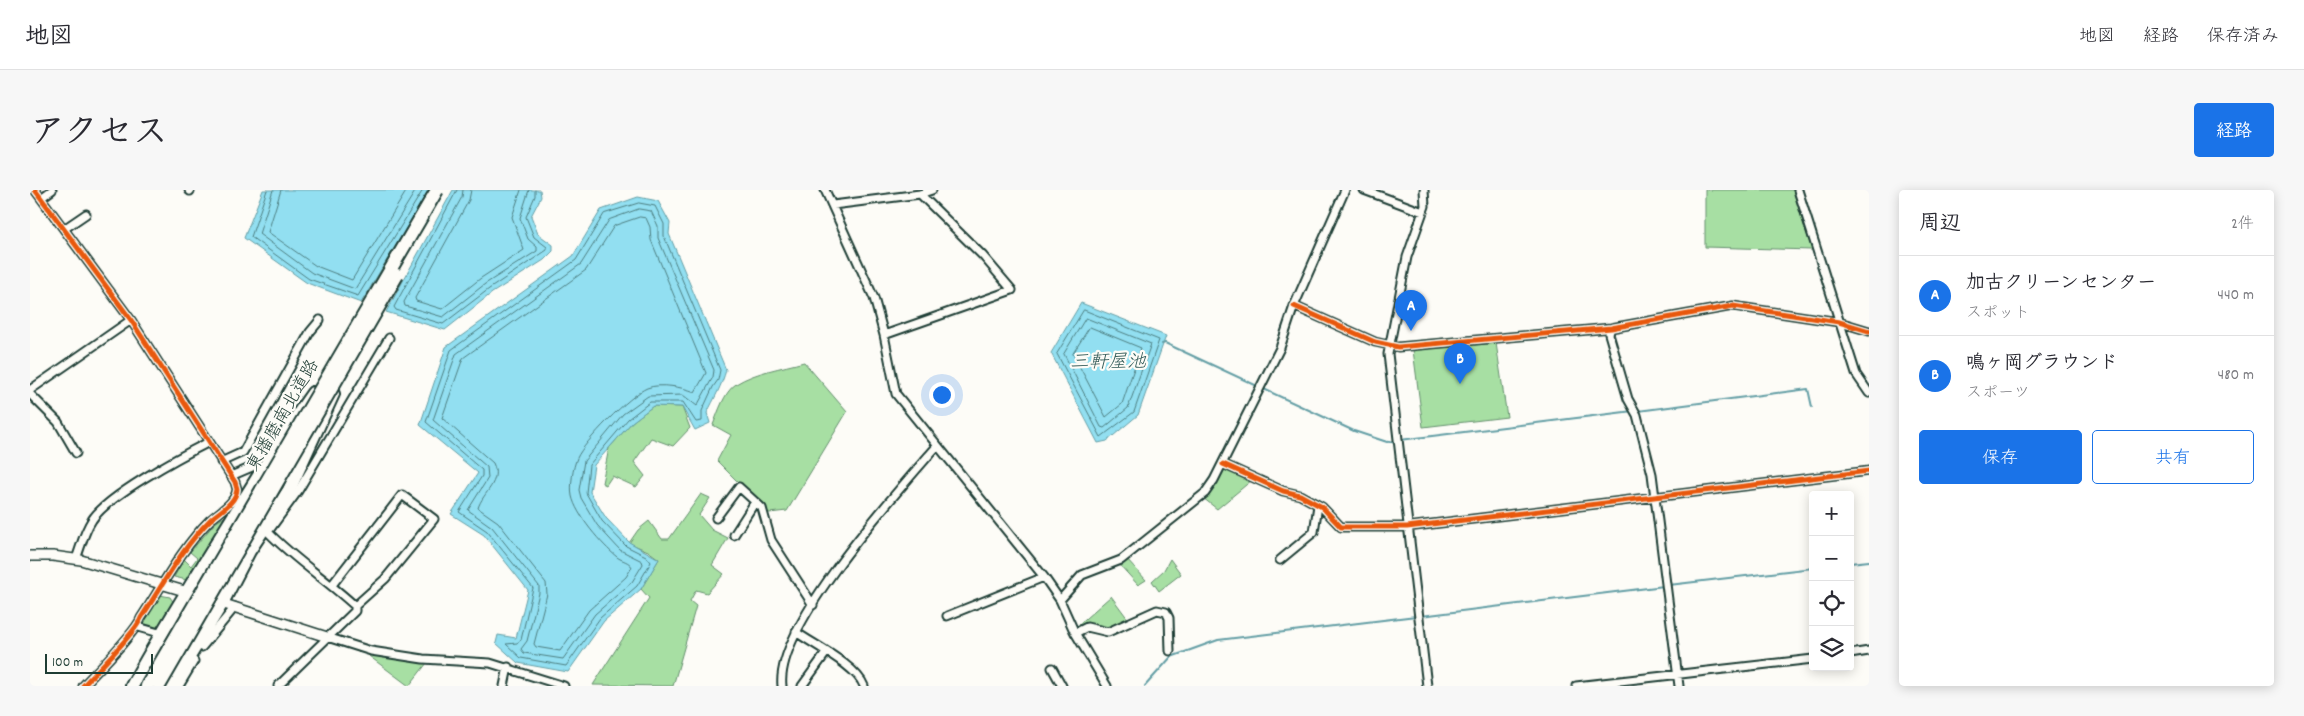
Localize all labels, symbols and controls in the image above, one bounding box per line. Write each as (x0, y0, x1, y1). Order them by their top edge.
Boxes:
text: 地図 (25, 21, 73, 55)
text: 地図 (2079, 25, 2115, 50)
text: 経路 (2143, 25, 2179, 50)
text: 保存済み (2207, 25, 2279, 50)
button: 経路 (2194, 103, 2274, 157)
text: アクセス (30, 110, 168, 160)
text: 周辺 (1919, 210, 1961, 240)
text: 2件 (2231, 213, 2254, 236)
text: 加古クリーンセンター (1966, 271, 2156, 298)
text: A (1931, 284, 1939, 307)
text: 440 m (2217, 284, 2254, 307)
pin: A (1395, 290, 1427, 331)
text: スポット (1966, 302, 2030, 325)
pin: B (1444, 343, 1476, 384)
water label: 三軒屋池 (1070, 350, 1147, 377)
text: 鳴ヶ岡グラウンド (1966, 351, 2118, 378)
street label: 東播磨南北道路 (242, 355, 326, 477)
text: B (1931, 364, 1939, 387)
text: 480 m (2218, 364, 2254, 387)
your location (929, 382, 955, 408)
text: スポーツ (1966, 382, 2030, 405)
button: 保存 (1919, 430, 2082, 484)
button: 共有 (2092, 430, 2254, 484)
map controls (1809, 491, 1854, 671)
button: + (1809, 491, 1854, 536)
button: − (1809, 536, 1854, 581)
button: locate (1809, 581, 1854, 626)
button: layers (1809, 626, 1854, 671)
scale bar (45, 651, 152, 674)
text: 100 m (52, 653, 83, 673)

